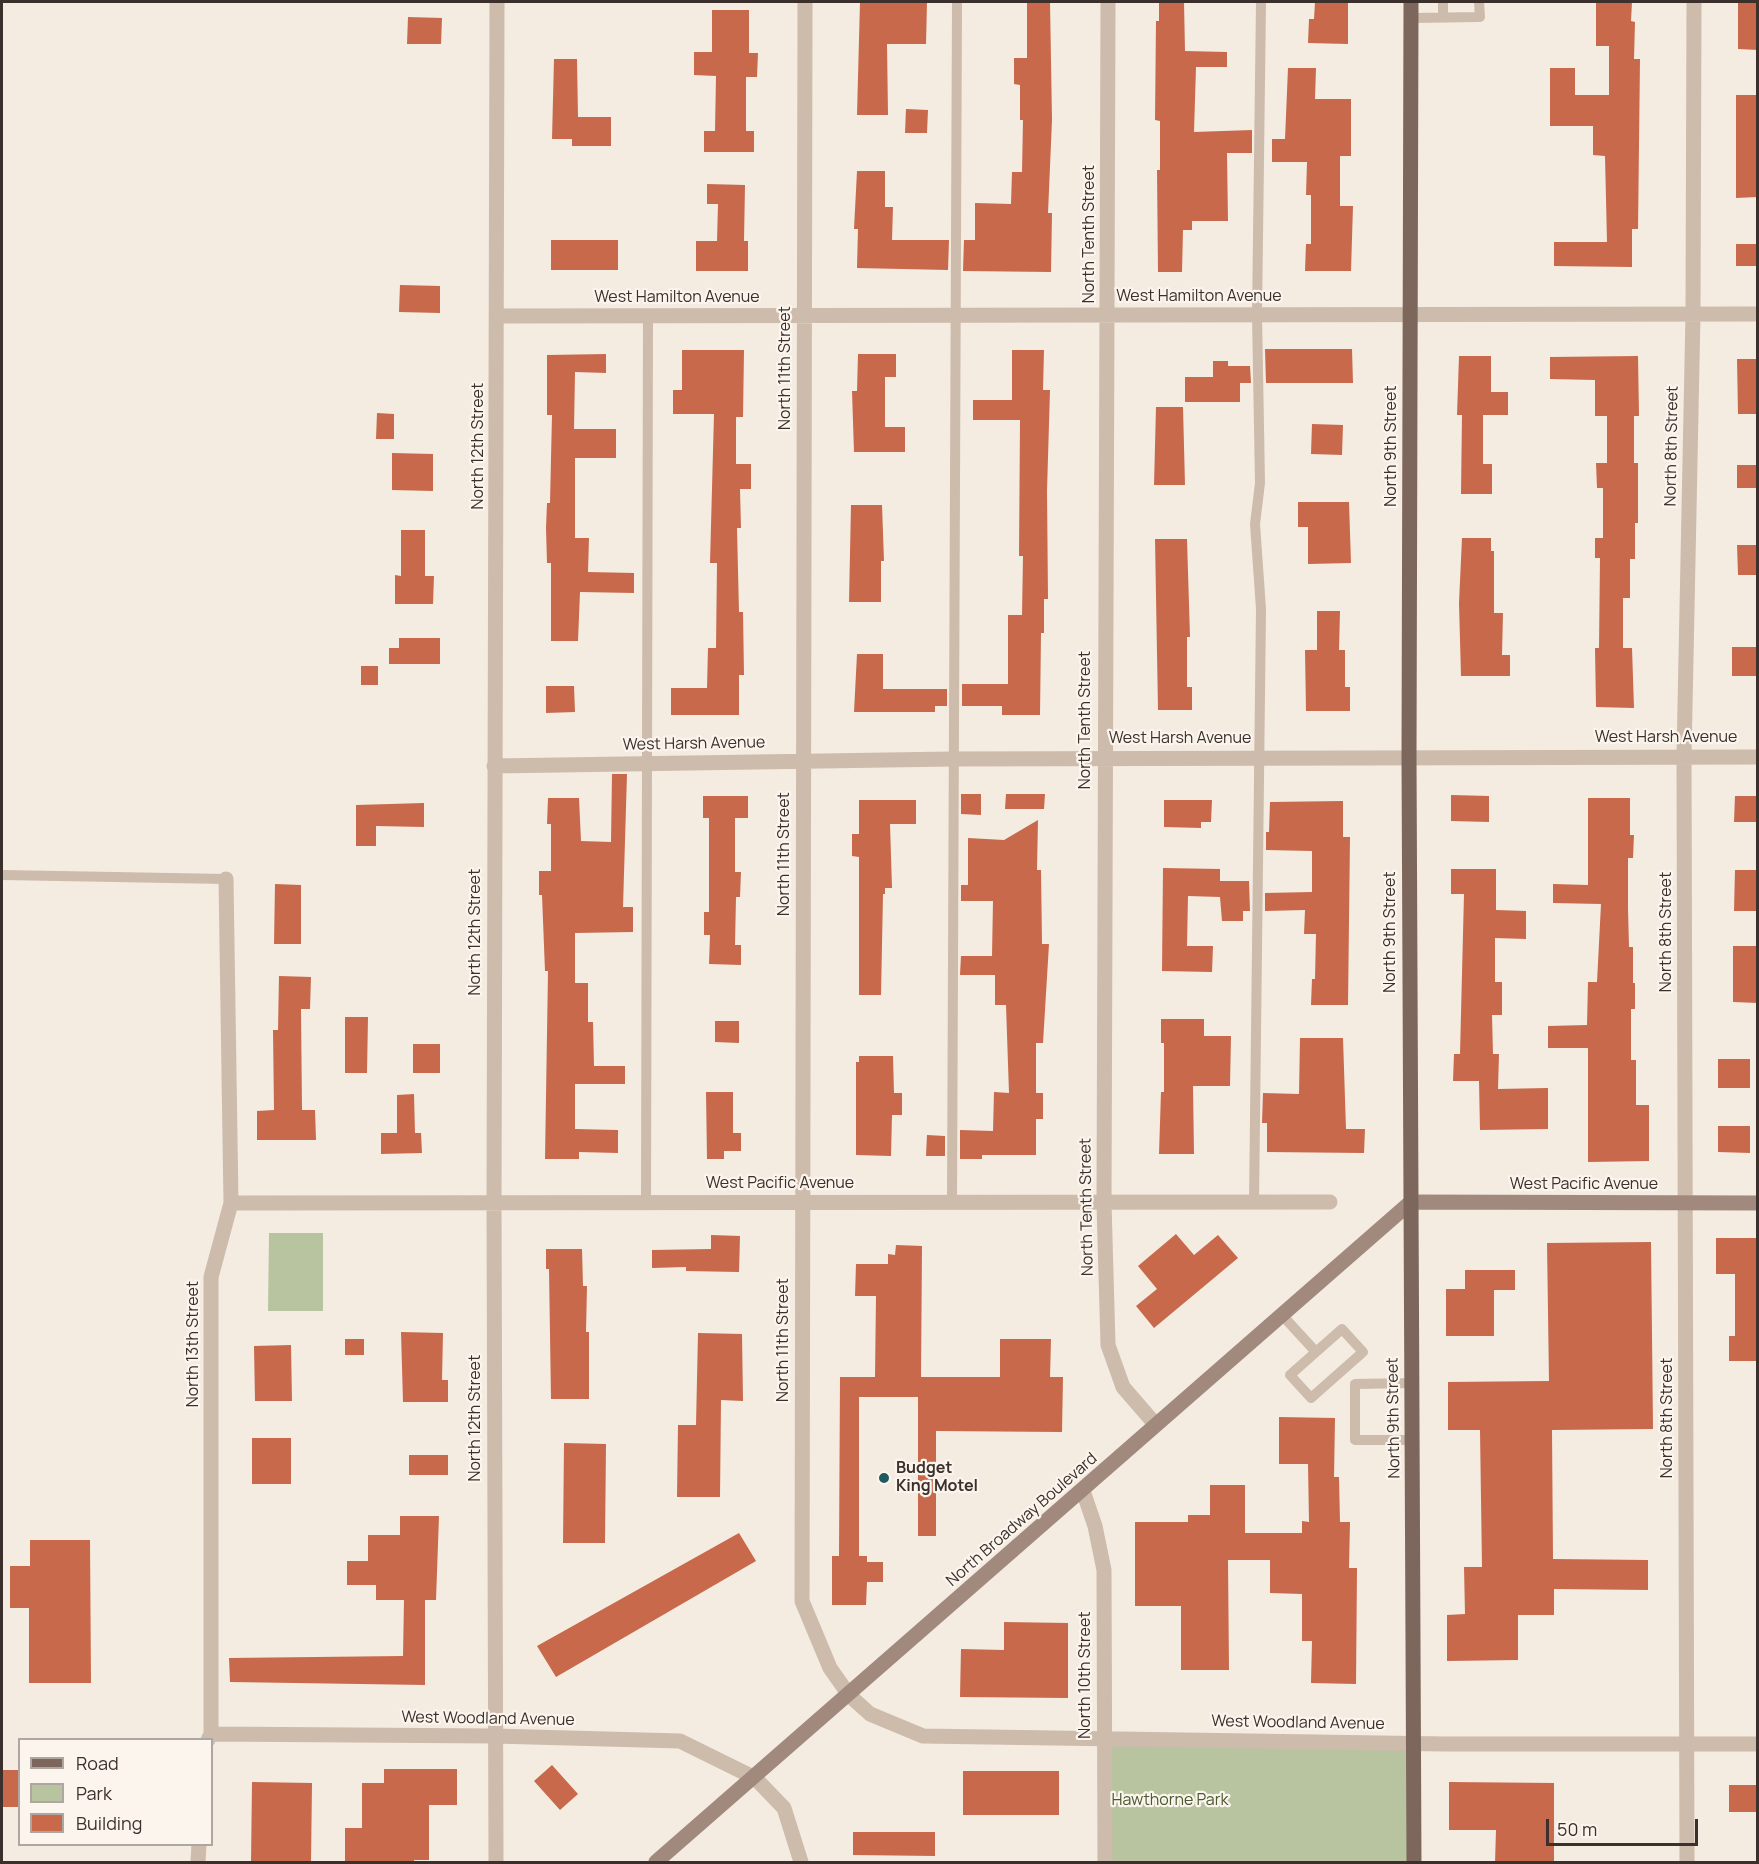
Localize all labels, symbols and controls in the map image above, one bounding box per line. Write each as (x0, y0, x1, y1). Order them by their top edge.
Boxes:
street label: North Tenth Street (1080, 165, 1100, 303)
street label: West Hamilton Avenue (1116, 287, 1282, 307)
street label: West Hamilton Avenue (594, 288, 760, 308)
street label: North 11th Street (776, 306, 796, 430)
street label: North 12th Street (469, 383, 489, 509)
street label: North 9th Street (1382, 385, 1402, 507)
street label: North 8th Street (1661, 385, 1683, 507)
street label: North Tenth Street (1076, 651, 1096, 789)
street label: West Harsh Avenue (1595, 728, 1737, 748)
street label: West Harsh Avenue (1109, 729, 1251, 749)
street label: West Harsh Avenue (623, 733, 765, 755)
street label: North 11th Street (775, 792, 795, 916)
street label: North 12th Street (466, 869, 486, 995)
street label: North 9th Street (1381, 871, 1401, 993)
street label: North 8th Street (1657, 872, 1677, 992)
street label: North Tenth Street (1076, 1138, 1098, 1276)
street label: West Pacific Avenue (706, 1174, 854, 1194)
street label: West Pacific Avenue (1510, 1175, 1658, 1195)
street label: North 11th Street (774, 1278, 794, 1402)
street label: North 13th Street (184, 1281, 204, 1407)
street label: North 12th Street (466, 1355, 486, 1481)
street label: North 9th Street (1383, 1357, 1405, 1479)
street label: North 8th Street (1658, 1358, 1678, 1478)
street label: North Broadway Boulevard (943, 1449, 1101, 1591)
place label: Budget King Motel (896, 1459, 978, 1497)
marker: Budget King Motel (877, 1471, 891, 1485)
street label: North 10th Street (1076, 1611, 1096, 1739)
street label: West Woodland Avenue (401, 1708, 575, 1730)
street label: West Woodland Avenue (1211, 1712, 1385, 1734)
legend (18, 1738, 213, 1846)
text: Road (76, 1751, 119, 1775)
text: Park (76, 1781, 112, 1805)
park label: Hawthorne Park (1112, 1791, 1228, 1811)
scale bar (1549, 1807, 1700, 1845)
text: Building (76, 1811, 142, 1835)
text: 50 m (1557, 1817, 1597, 1841)

